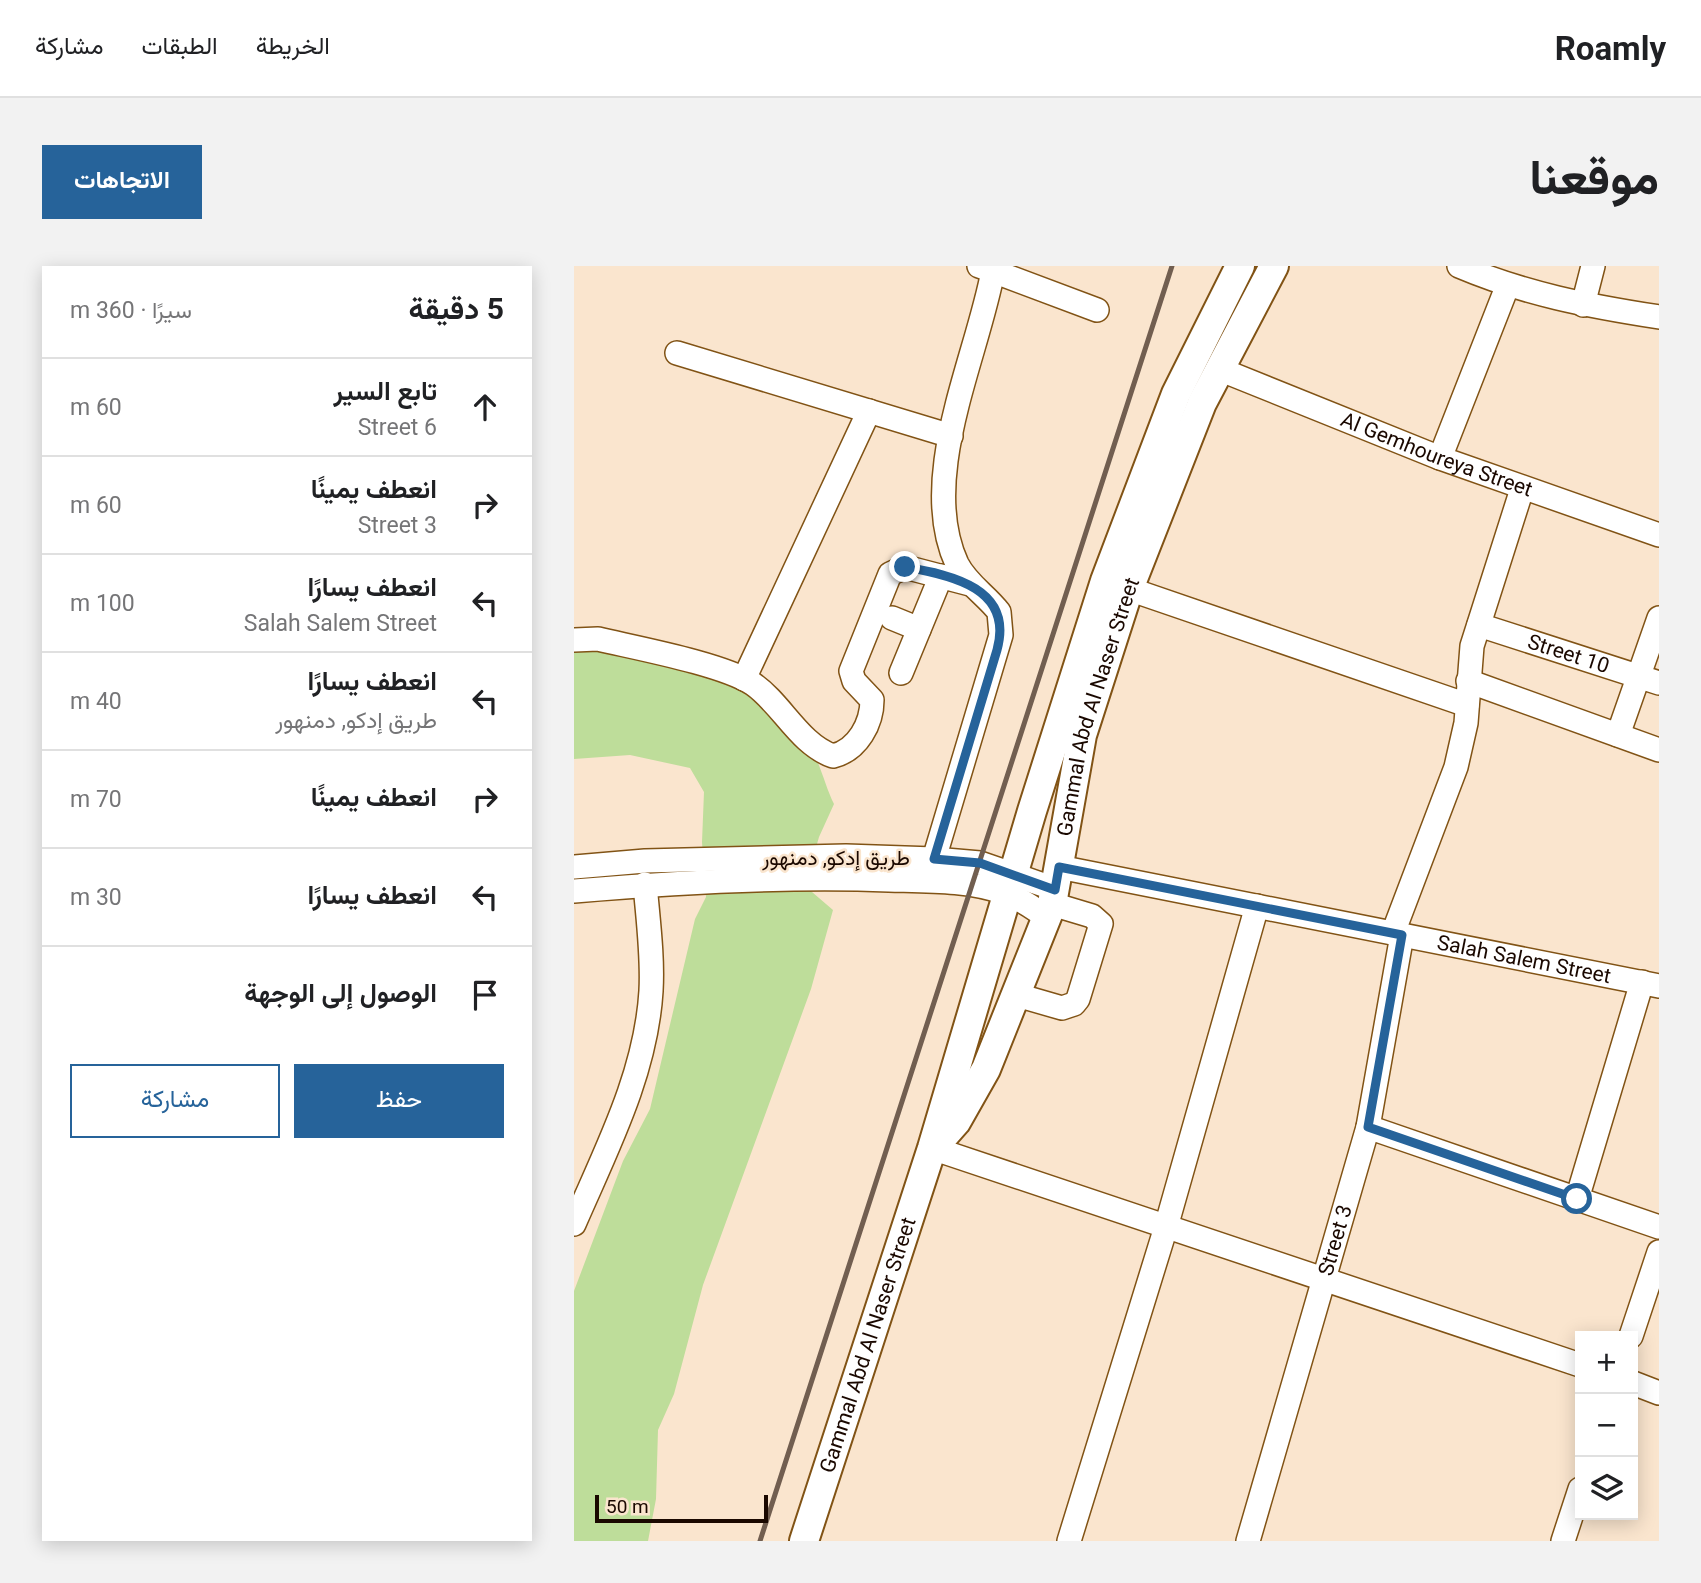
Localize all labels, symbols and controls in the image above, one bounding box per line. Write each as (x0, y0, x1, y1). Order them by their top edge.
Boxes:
text: Roamly (1555, 29, 1666, 68)
text: مشاركة (35, 32, 103, 60)
text: الطبقات (141, 32, 218, 60)
text: الخريطة (256, 32, 330, 60)
button: الاتجاهات (42, 145, 202, 219)
text: موقعنا (1529, 149, 1659, 206)
text: 5 دقيقة (409, 291, 504, 326)
text: سيرًا · 360 m (70, 297, 192, 324)
text: تابع السير (334, 376, 437, 406)
icon: ahead (466, 388, 504, 426)
text: 60 m (70, 394, 122, 421)
street label: Al Gemhoureya Street (1337, 407, 1536, 502)
text: Street 6 (358, 414, 437, 441)
text: انعطف يمينًا (311, 474, 437, 504)
icon: right (466, 486, 504, 524)
text: 60 m (70, 492, 122, 519)
text: Street 3 (358, 512, 437, 539)
route end (889, 551, 920, 582)
text: انعطف يسارًا (307, 572, 437, 602)
street label: Gammal Abd Al Naser Street (1052, 574, 1144, 838)
icon: left (466, 584, 504, 622)
text: 100 m (70, 590, 135, 617)
text: Salah Salem Street (244, 610, 437, 637)
street label: Street 10 (1525, 629, 1612, 678)
text: انعطف يسارًا (307, 666, 437, 696)
icon: left (466, 682, 504, 720)
text: 40 m (70, 688, 122, 715)
text: طريق إدكو, دمنهور (275, 707, 437, 734)
icon: right (466, 780, 504, 818)
text: انعطف يمينًا (311, 782, 437, 812)
text: 70 m (70, 786, 122, 813)
street label: طريق إدكو, دمنهور (761, 846, 910, 872)
icon: left (466, 878, 504, 916)
text: انعطف يسارًا (307, 880, 437, 910)
text: 30 m (70, 884, 122, 911)
street label: Salah Salem Street (1435, 930, 1613, 988)
icon: arrive (466, 976, 504, 1014)
text: الوصول إلى الوجهة (244, 978, 437, 1008)
button: مشاركة (70, 1064, 280, 1138)
button: حفظ (294, 1064, 504, 1138)
route start (1561, 1183, 1592, 1214)
street label: Street 3 (1314, 1202, 1357, 1279)
street label: Gammal Abd Al Naser Street (815, 1214, 921, 1476)
map controls (1575, 1331, 1638, 1520)
button: + (1575, 1331, 1638, 1394)
button: − (1575, 1394, 1638, 1457)
button: layers (1575, 1457, 1638, 1520)
scale bar (595, 1492, 768, 1524)
text: 50 m (606, 1495, 649, 1518)

